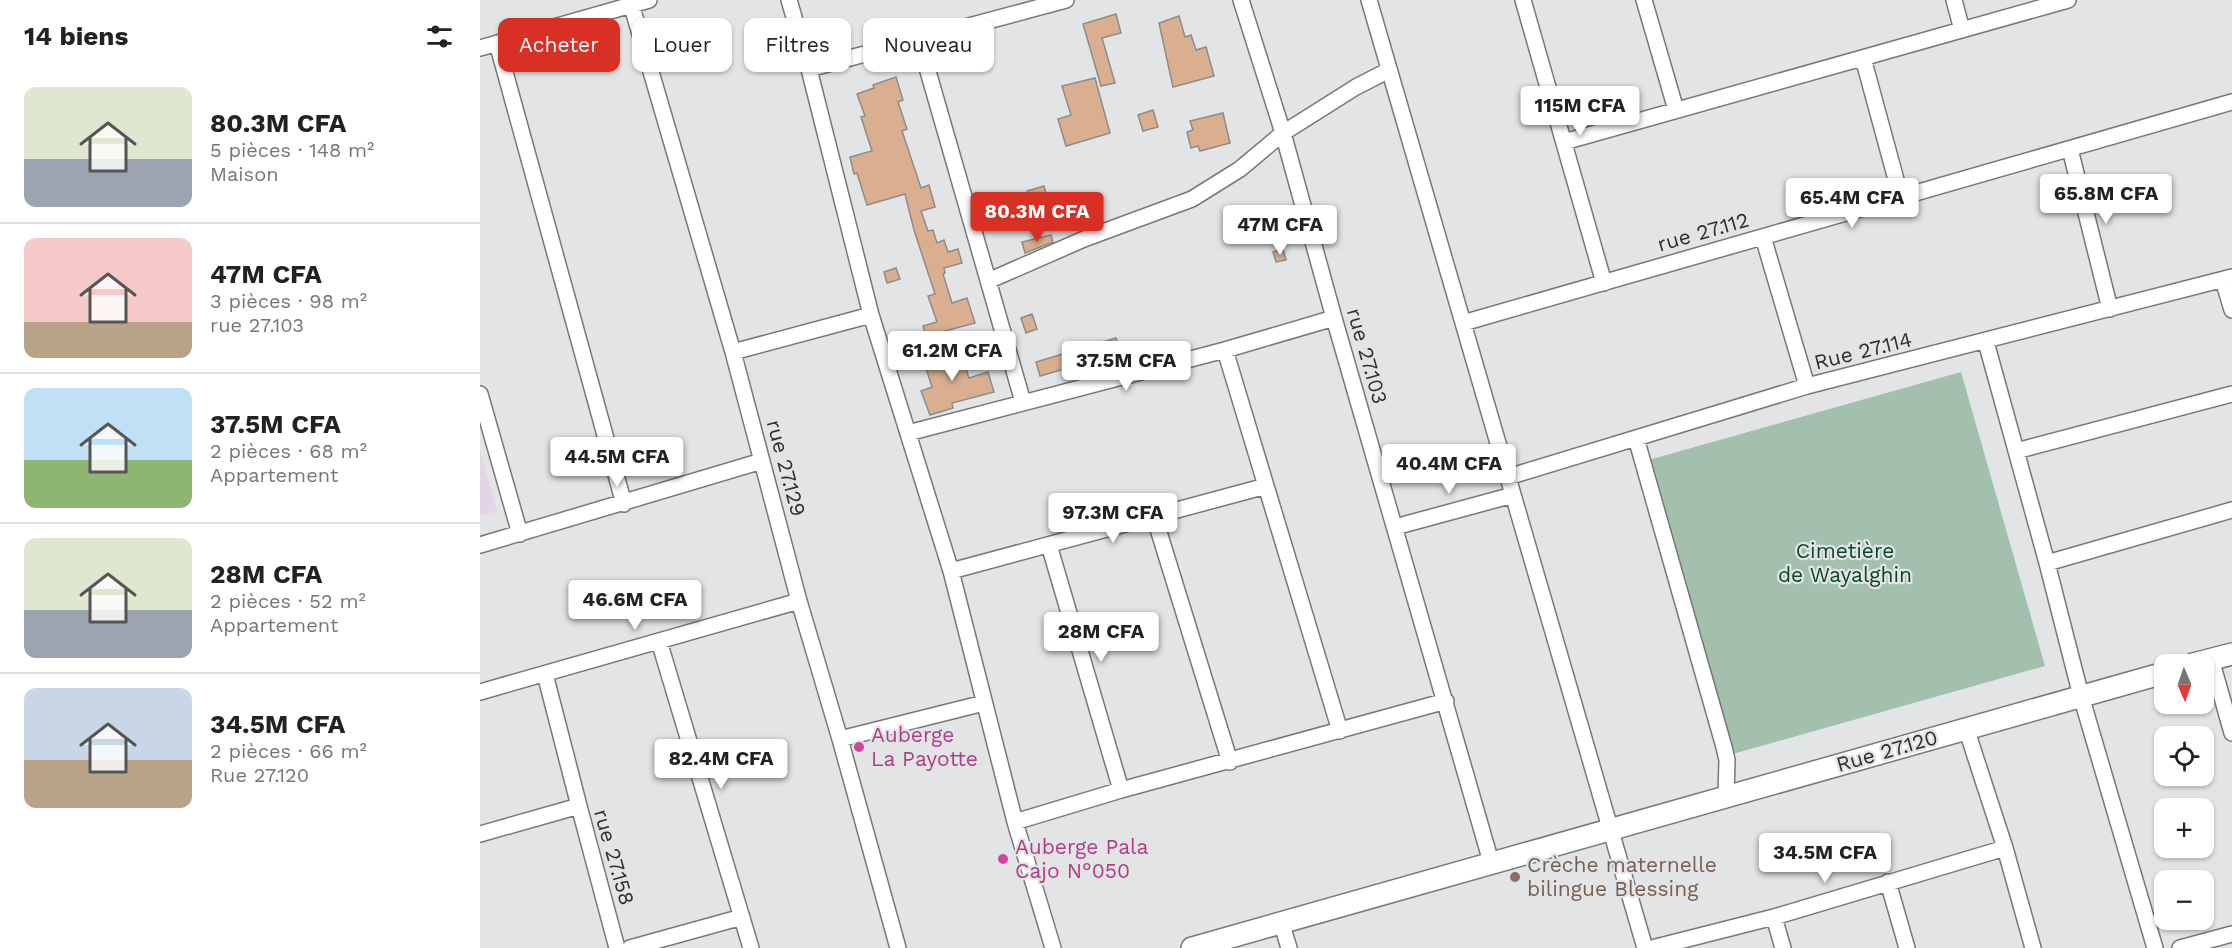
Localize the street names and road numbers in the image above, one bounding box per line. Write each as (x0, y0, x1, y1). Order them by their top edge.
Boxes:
street label: rue 27.112 (1654, 207, 1752, 257)
street label: rue 27.103 (1342, 305, 1393, 407)
street label: Rue 27.114 (1811, 326, 1914, 375)
street label: rue 27.129 (762, 417, 811, 519)
street label: Rue 27.120 (1833, 724, 1940, 777)
street label: rue 27.158 (589, 806, 640, 908)

